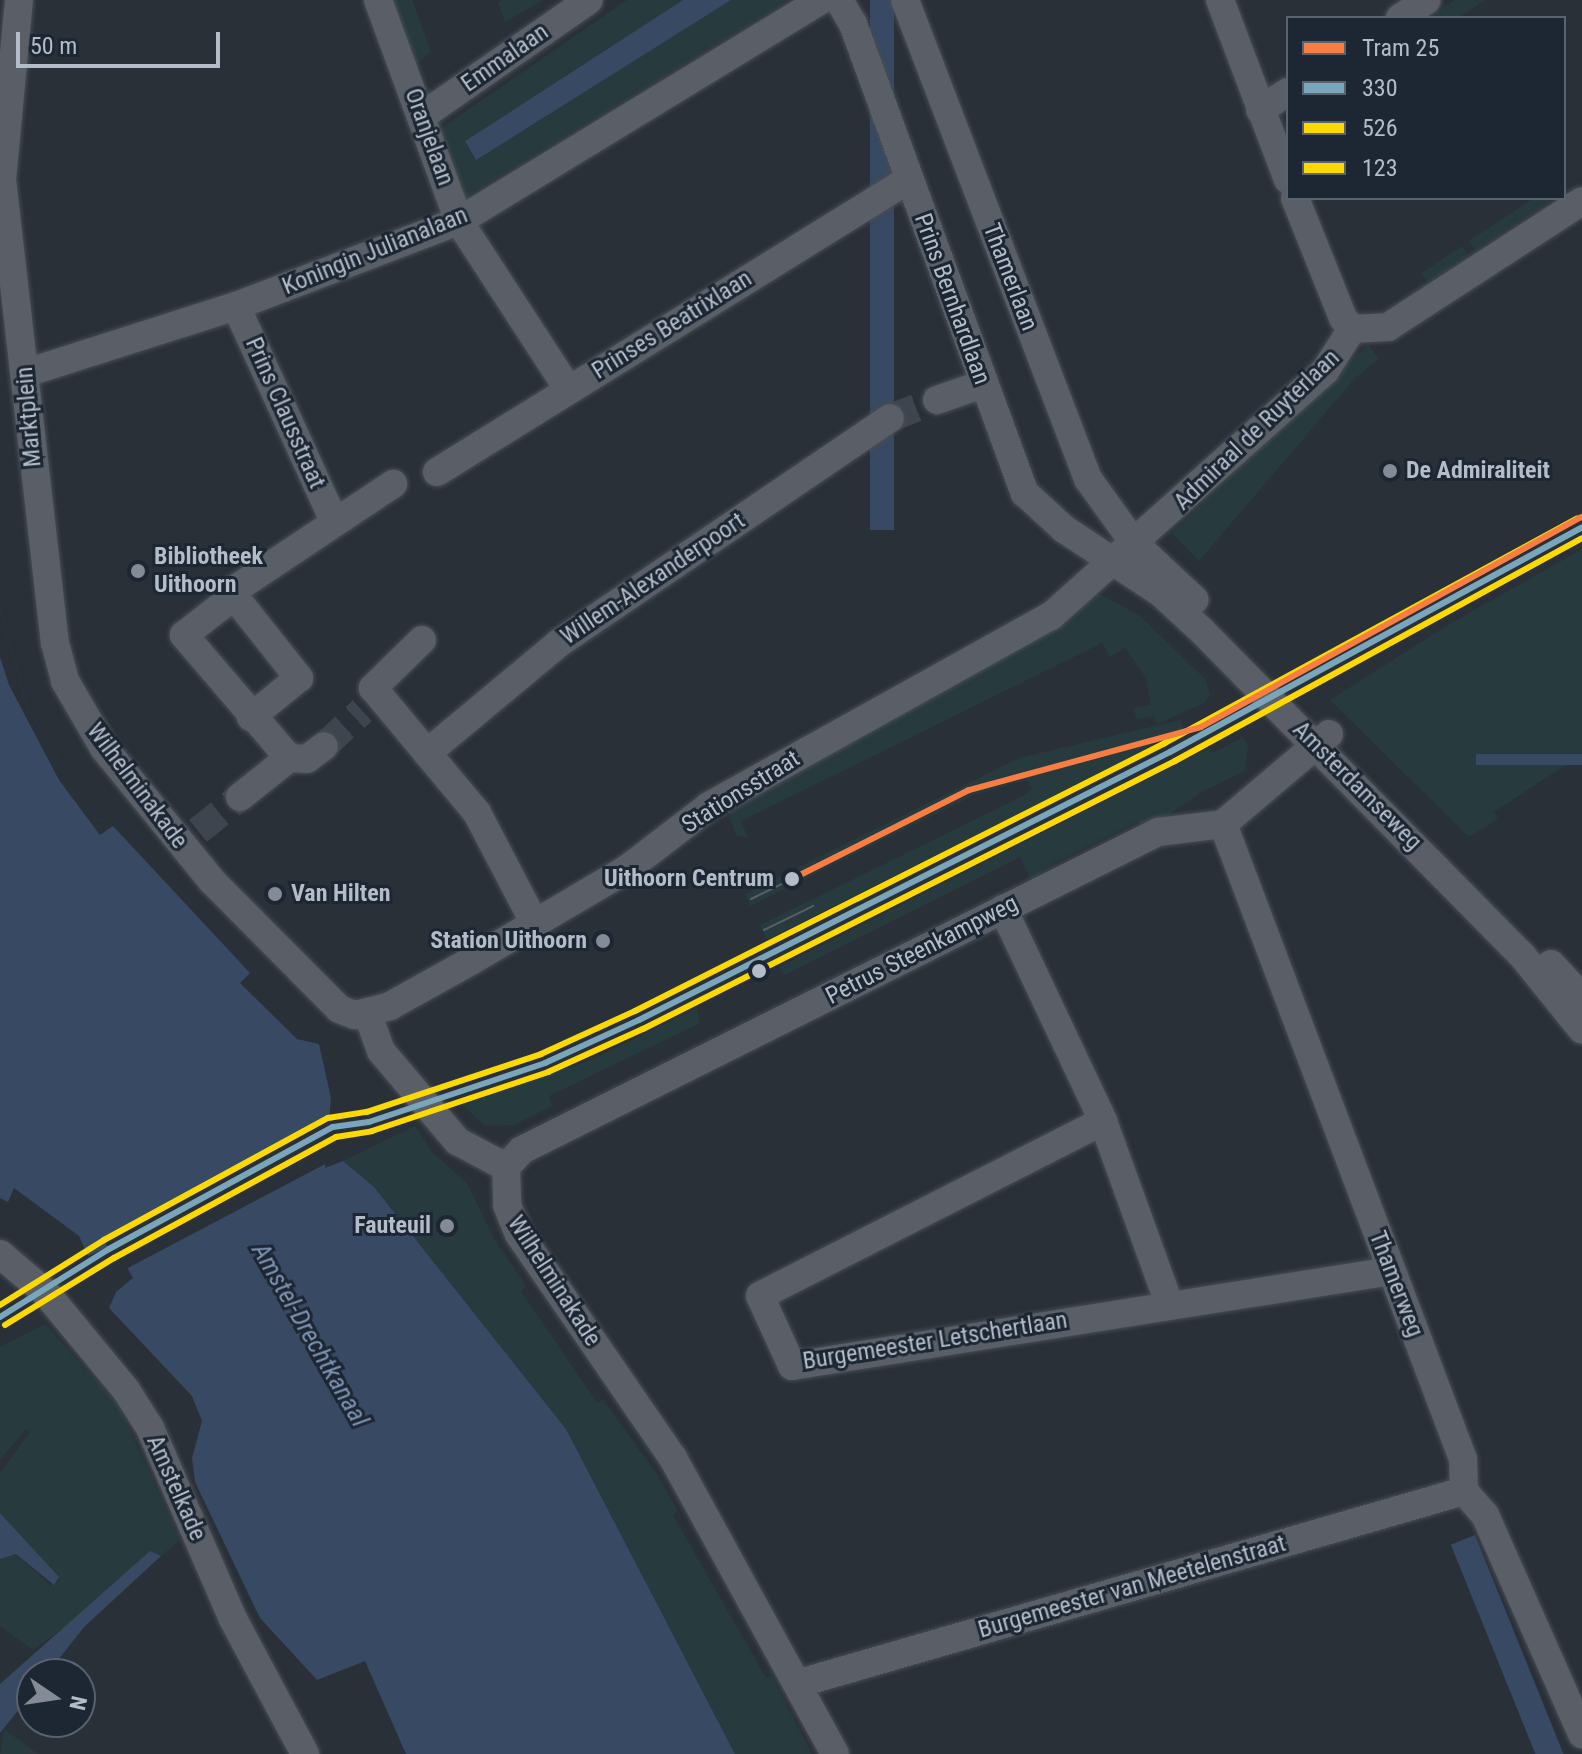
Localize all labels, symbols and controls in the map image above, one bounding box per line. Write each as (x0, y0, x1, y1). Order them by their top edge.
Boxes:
scale bar (20, 16, 224, 66)
legend (1286, 16, 1566, 200)
street label: Emmalaan (456, 18, 554, 98)
text: 50 m (30, 32, 77, 60)
text: Tram 25 (1362, 34, 1439, 62)
text: 330 (1362, 74, 1398, 102)
street label: Oranjelaan (398, 85, 460, 189)
text: 526 (1362, 114, 1398, 142)
text: 123 (1362, 154, 1398, 182)
street label: Koningin Julianalaan (278, 201, 472, 301)
street label: Prins Bernhardlaan (908, 210, 996, 388)
street label: Thamerlaan (976, 219, 1044, 335)
street label: Prinses Beatrixlaan (587, 264, 757, 386)
street label: Prins Clausstraat (239, 333, 331, 493)
street label: Admiraal de Ruyterlaan (1168, 344, 1346, 516)
street label: Marktplein (10, 366, 48, 468)
place label: De Admiraliteit (1406, 457, 1550, 485)
marker: De Admiraliteit (1381, 462, 1399, 480)
street label: Willem-Alexanderpoort (556, 507, 750, 651)
place label: Bibliotheek Uithoorn (154, 543, 263, 599)
marker: Bibliotheek Uithoorn (129, 562, 147, 580)
street label: Amsterdamseweg (1286, 715, 1428, 857)
street label: Wilhelminakade (80, 718, 194, 854)
street label: Stationsstraat (677, 744, 805, 840)
place label: Uithoorn Centrum (604, 865, 774, 893)
marker: Uithoorn Centrum (781, 868, 803, 890)
place label: Van Hilten (291, 880, 390, 908)
marker: Van Hilten (266, 885, 284, 903)
street label: Petrus Steenkampweg (821, 889, 1023, 1011)
place label: Station Uithoorn (430, 927, 587, 955)
marker: Station Uithoorn (594, 932, 612, 950)
unlabelled marker (751, 963, 767, 979)
street label: Wilhelminakade (501, 1210, 607, 1352)
place label: Fauteuil (354, 1212, 431, 1240)
marker: Fauteuil (438, 1217, 456, 1235)
street label: Thamerweg (1363, 1227, 1429, 1341)
water label: Amstel-Drechtkanaal (245, 1238, 375, 1432)
street label: Burgemeester Letschertlaan (801, 1306, 1069, 1376)
street label: Amstelkade (140, 1431, 212, 1545)
street label: Burgemeester van Meetelenstraat (975, 1529, 1289, 1645)
north arrow (16, 1658, 96, 1738)
text: N (64, 1694, 92, 1712)

